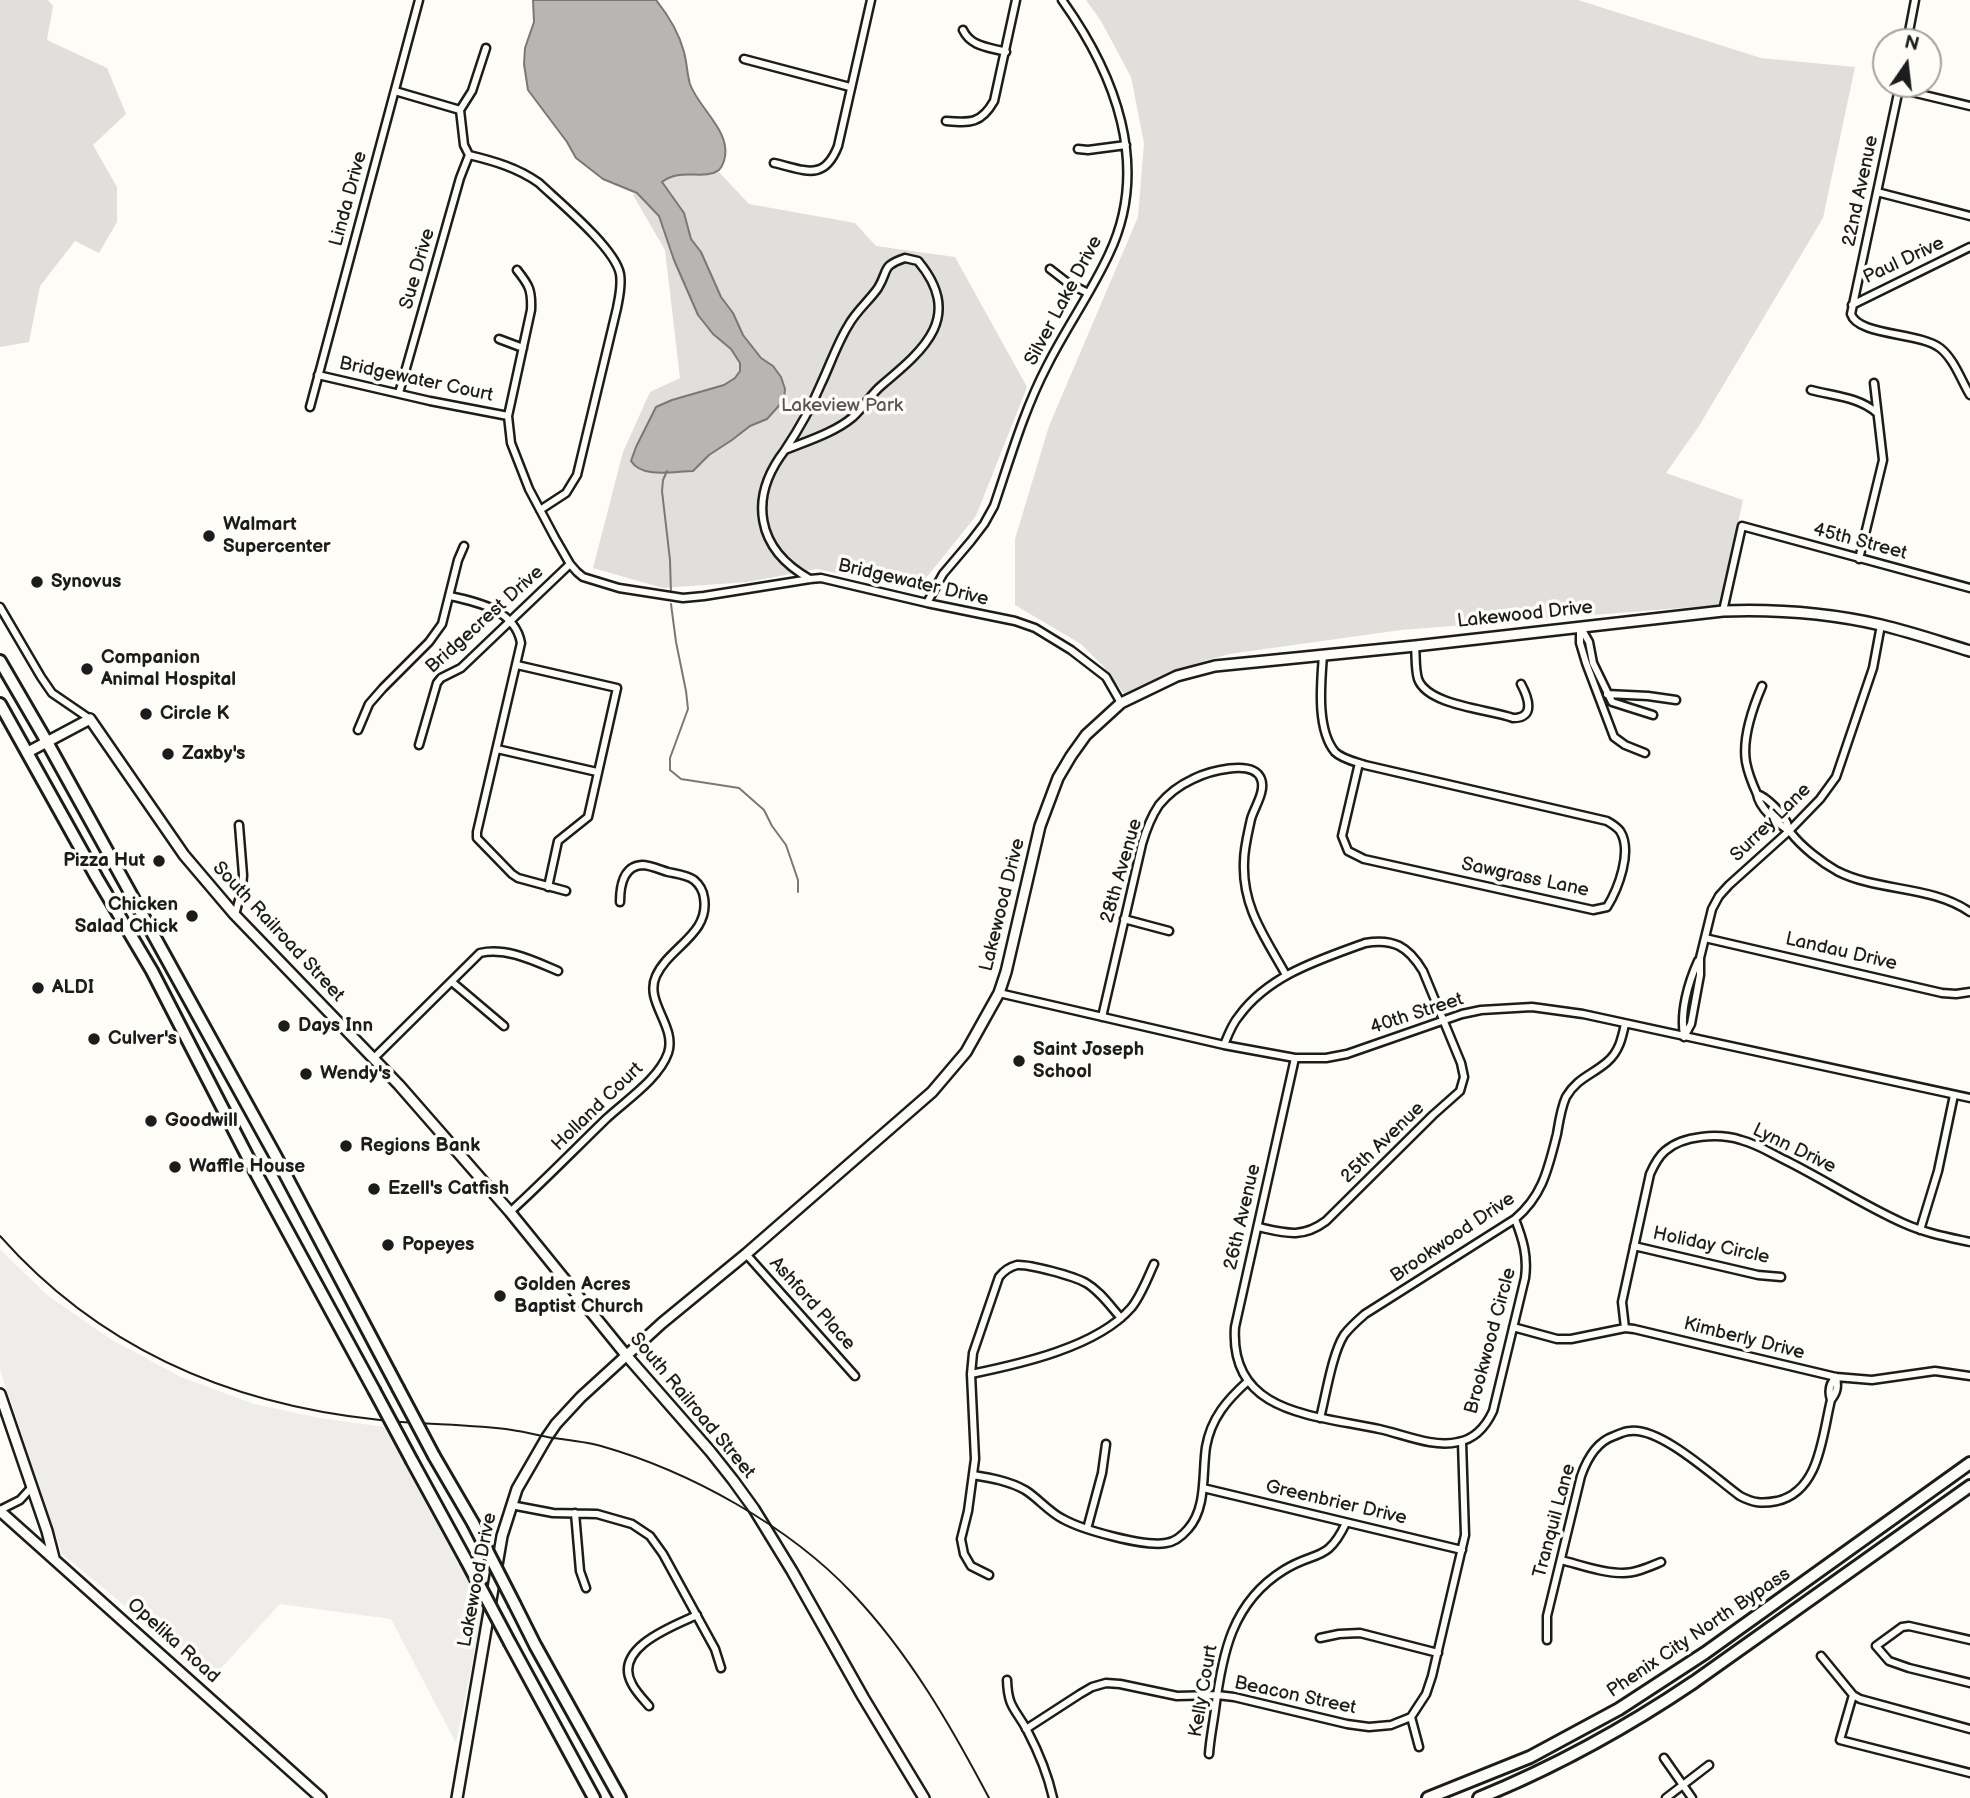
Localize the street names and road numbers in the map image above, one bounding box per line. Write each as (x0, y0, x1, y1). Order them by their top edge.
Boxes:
street label: 22nd Avenue (1838, 133, 1884, 249)
street label: Linda Drive (325, 149, 373, 249)
street label: Sue Drive (396, 226, 440, 312)
street label: Silver Lake Drive (1020, 232, 1108, 370)
street label: Paul Drive (1860, 232, 1948, 290)
street label: Bridgewater Court (337, 353, 495, 407)
street label: 45th Street (1811, 519, 1909, 565)
street label: Bridgewater Drive (835, 555, 991, 611)
street label: Bridgecrest Drive (422, 561, 548, 679)
street label: Lakewood Drive (1456, 597, 1594, 633)
street label: Surrey Lane (1726, 779, 1816, 867)
street label: 28th Avenue (1096, 816, 1148, 926)
street label: Lakewood Drive (975, 836, 1031, 974)
street label: Sawgrass Lane (1459, 853, 1591, 903)
street label: South Railroad Street (207, 857, 349, 1007)
street label: Landau Drive (1783, 928, 1899, 976)
street label: 40th Street (1368, 988, 1466, 1040)
street label: Holland Court (548, 1058, 648, 1156)
street label: 25th Avenue (1336, 1098, 1430, 1188)
street label: Lynn Drive (1749, 1119, 1839, 1179)
street label: 26th Avenue (1220, 1162, 1266, 1272)
street label: Brookwood Drive (1386, 1188, 1520, 1288)
street label: Holiday Circle (1651, 1223, 1771, 1269)
street label: Ashford Place (764, 1253, 860, 1355)
street label: Brookwood Circle (1461, 1265, 1521, 1417)
street label: Kimberly Drive (1681, 1313, 1807, 1365)
street label: South Railroad Street (624, 1328, 760, 1484)
street label: Tranquil Lane (1529, 1462, 1581, 1580)
street label: Greenbrier Drive (1263, 1476, 1409, 1530)
street label: Lakewood Drive (454, 1511, 502, 1649)
street label: Phenix City North Bypass (1603, 1563, 1795, 1703)
street label: Opelika Road (122, 1594, 224, 1688)
street label: Kelly Court (1185, 1643, 1223, 1739)
street label: Beacon Street (1232, 1672, 1358, 1720)

